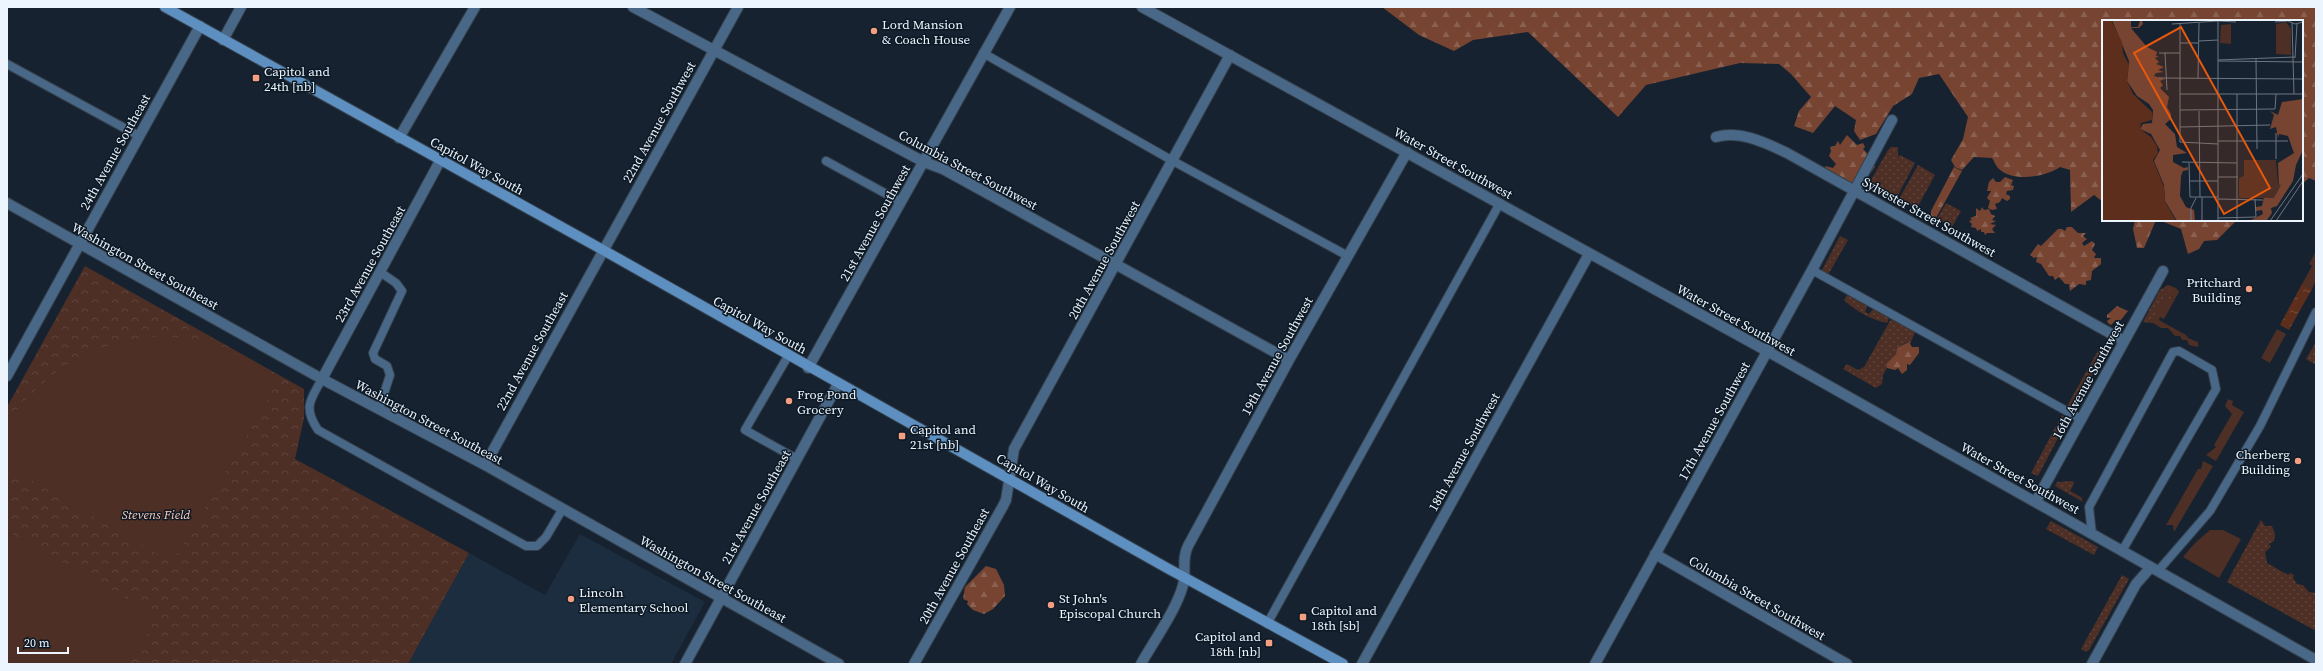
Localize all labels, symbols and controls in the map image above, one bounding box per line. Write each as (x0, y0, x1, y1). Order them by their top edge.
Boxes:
place label: Lord Mansion & Coach House (882, 16, 971, 48)
inset map (2102, 20, 2303, 221)
marker: Lord Mansion & Coach House (869, 26, 879, 36)
street label: 22nd Avenue Southwest (619, 58, 700, 186)
place label: Capitol and 24th [nb] (264, 63, 331, 95)
marker: Capitol and 24th [nb] (251, 73, 261, 83)
street label: 24th Avenue Southeast (76, 90, 154, 213)
street label: Water Street Southwest (1391, 123, 1516, 203)
street label: Columbia Street Southwest (896, 126, 1041, 214)
street label: Capitol Way South (427, 133, 527, 199)
street label: 21st Avenue Southwest (836, 161, 914, 284)
street label: Sylvester Street Southwest (1859, 173, 1999, 261)
street label: 20th Avenue Southwest (1064, 197, 1144, 322)
street label: 23rd Avenue Southeast (331, 202, 410, 325)
street label: Washington Street Southeast (69, 219, 222, 314)
place label: Pritchard Building (2187, 274, 2242, 306)
street label: Water Street Southwest (1674, 280, 1799, 360)
marker: Pritchard Building (2244, 284, 2254, 294)
street label: 22nd Avenue Southeast (492, 288, 572, 413)
street label: Capitol Way South (710, 292, 810, 358)
street label: 19th Avenue Southwest (1237, 293, 1317, 418)
street label: 16th Avenue Southwest (2048, 317, 2128, 442)
street label: 17th Avenue Southwest (1674, 358, 1754, 483)
street label: Washington Street Southeast (352, 376, 507, 469)
place label: Frog Pond Grocery (797, 386, 857, 418)
street label: 18th Avenue Southwest (1424, 389, 1504, 514)
marker: Frog Pond Grocery (784, 396, 794, 406)
place label: Capitol and 21st [nb] (910, 421, 977, 453)
marker: Capitol and 21st [nb] (897, 431, 907, 441)
street label: Water Street Southwest (1958, 438, 2083, 518)
street label: 21st Avenue Southeast (718, 446, 795, 567)
place label: Cherberg Building (2236, 446, 2290, 478)
street label: Capitol Way South (993, 449, 1093, 517)
marker: Cherberg Building (2293, 456, 2303, 466)
street label: 20th Avenue Southeast (915, 504, 993, 627)
park label: Stevens Field (122, 506, 191, 523)
street label: Washington Street Southeast (637, 532, 790, 627)
street label: Columbia Street Southwest (1686, 552, 1829, 644)
place label: Lincoln Elementary School (579, 584, 688, 616)
place label: St John's Episcopal Church (1059, 590, 1161, 622)
marker: Lincoln Elementary School (566, 594, 576, 604)
marker: St John's Episcopal Church (1046, 600, 1056, 610)
place label: Capitol and 18th [sb] (1311, 602, 1378, 634)
marker: Capitol and 18th [sb] (1298, 612, 1308, 622)
place label: Capitol and 18th [nb] (1195, 628, 1262, 660)
scale bar (18, 629, 68, 655)
text: 20 m (24, 635, 50, 651)
marker: Capitol and 18th [nb] (1264, 638, 1274, 648)

